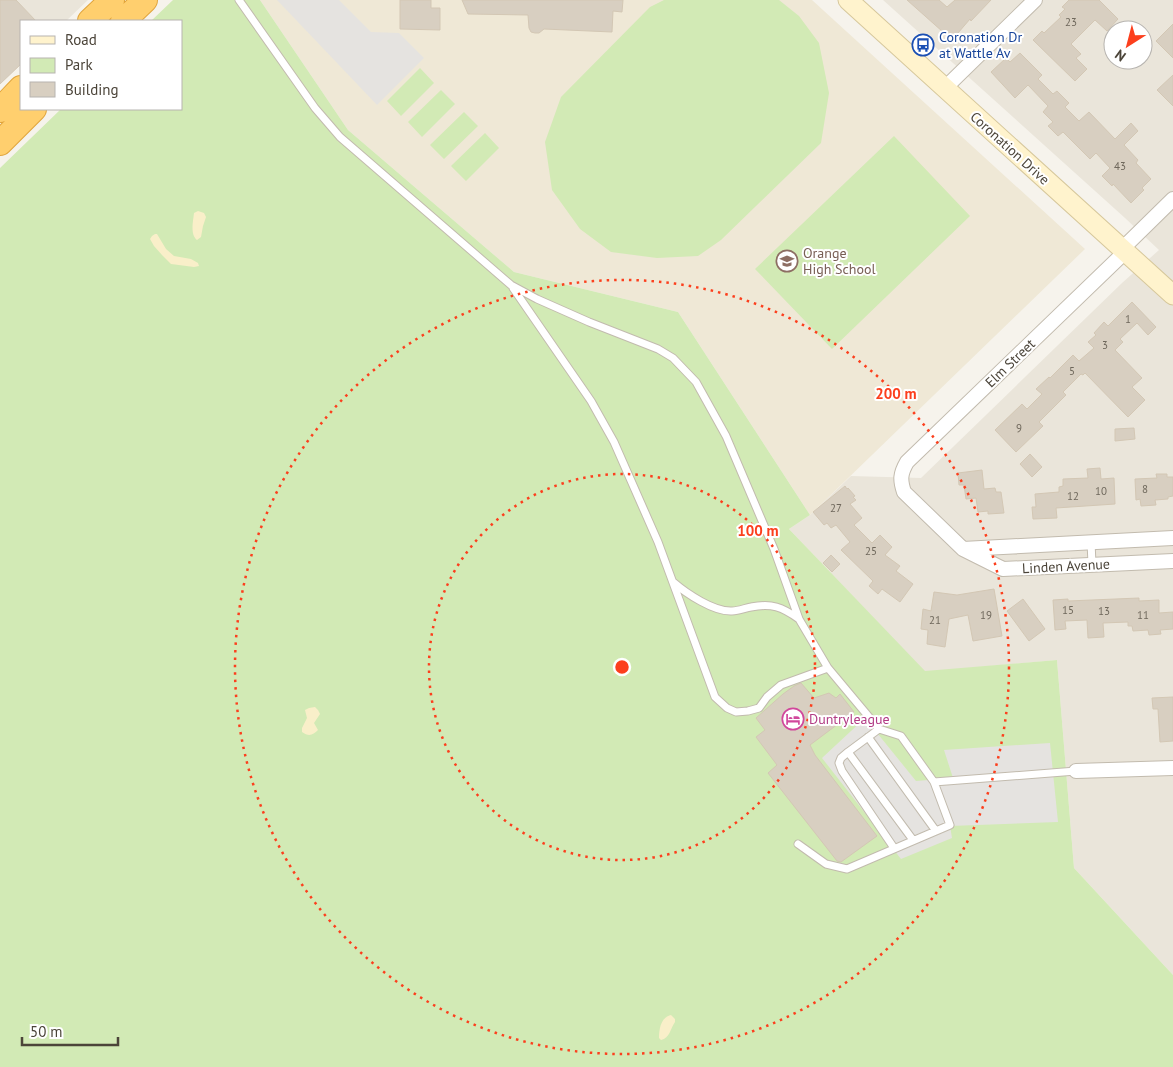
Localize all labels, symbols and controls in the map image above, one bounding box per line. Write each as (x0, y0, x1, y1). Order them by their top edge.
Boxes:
house number: 23 (1065, 15, 1077, 29)
legend (20, 20, 182, 110)
north arrow (1103, 20, 1153, 70)
place label: Coronation Dr at Wattle Av (939, 28, 1022, 62)
text: Road (65, 30, 97, 49)
bus stop icon: Coronation Dr at Wattle Av (911, 33, 935, 57)
text: N (1111, 46, 1129, 66)
text: Park (65, 55, 93, 74)
text: Building (65, 80, 119, 99)
street label: Coronation Drive (967, 108, 1053, 188)
house number: 43 (1114, 159, 1126, 173)
place label: Orange High School (803, 244, 876, 278)
school or university icon: Orange High School (775, 249, 799, 273)
house number: 1 (1125, 312, 1131, 326)
street label: Elm Street (981, 335, 1039, 391)
house number: 3 (1102, 338, 1108, 352)
house number: 5 (1069, 364, 1075, 378)
text: 200 m (875, 384, 917, 403)
house number: 9 (1016, 421, 1022, 435)
house number: 8 (1142, 482, 1148, 496)
house number: 10 (1095, 484, 1107, 498)
house number: 12 (1067, 489, 1079, 503)
house number: 27 (830, 501, 842, 515)
text: 100 m (737, 521, 779, 540)
house number: 25 (865, 544, 877, 558)
street label: Linden Avenue (1022, 555, 1110, 577)
house number: 15 (1062, 603, 1074, 617)
house number: 13 (1098, 604, 1110, 618)
house number: 19 (980, 608, 992, 622)
house number: 11 (1137, 608, 1149, 622)
house number: 21 (929, 613, 941, 627)
centre of rings (613, 658, 631, 676)
hotel icon: Duntryleague (781, 707, 805, 731)
place label: Duntryleague (809, 710, 890, 728)
scale bar (22, 1014, 119, 1046)
text: 50 m (30, 1022, 63, 1041)

